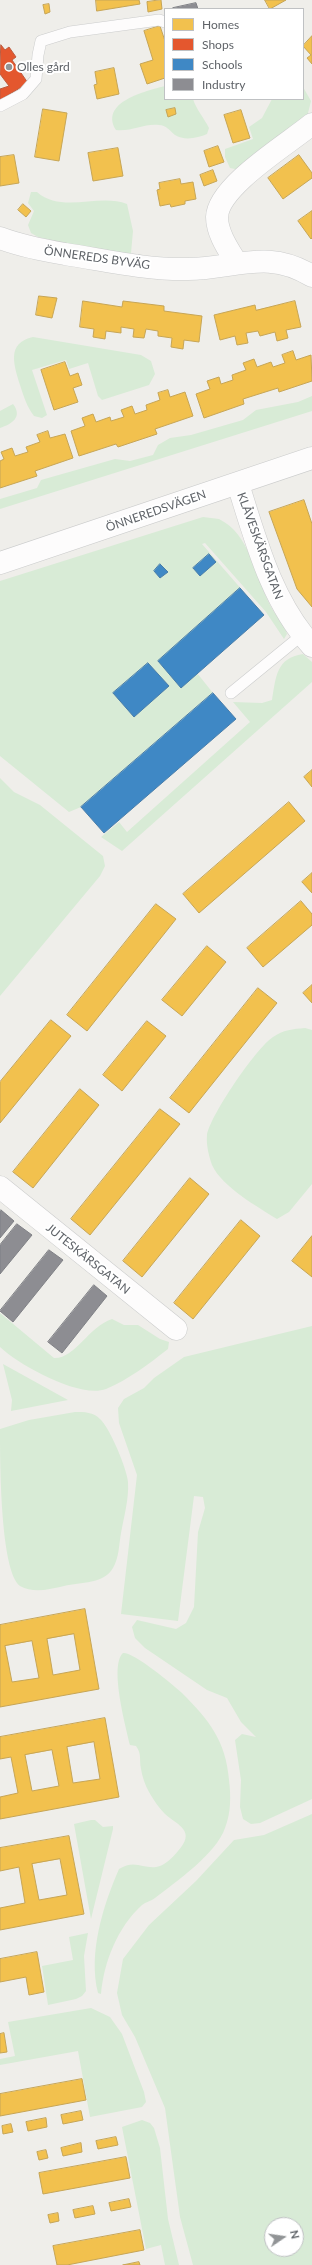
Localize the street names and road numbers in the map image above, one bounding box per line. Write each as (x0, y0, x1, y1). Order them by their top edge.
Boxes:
street label: ÖNNEREDS BYVÄG (43, 243, 151, 273)
street label: ÖNNEREDSVÄGEN (104, 487, 208, 535)
street label: KLÅVESKÄRSGATAN (234, 491, 286, 601)
street label: JUTESKÄRSGATAN (43, 1221, 133, 1297)

